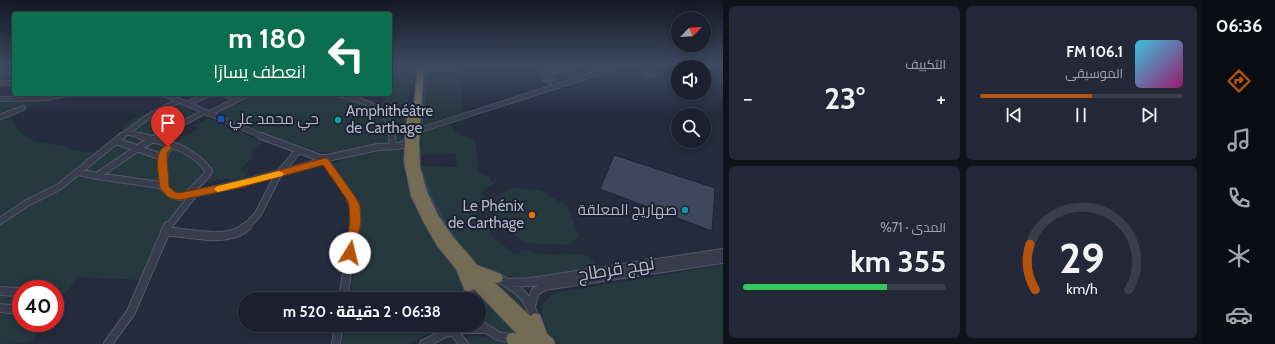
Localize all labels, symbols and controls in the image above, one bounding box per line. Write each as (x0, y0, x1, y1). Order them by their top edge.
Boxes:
north arrow (671, 12, 711, 52)
map controls (671, 12, 711, 148)
text: 06:36 (1216, 15, 1262, 37)
text: 180 m (228, 21, 306, 55)
icon: left (320, 28, 372, 80)
text: 106.1 FM (1066, 43, 1123, 61)
text: التكييف (905, 56, 946, 72)
button: sound (671, 60, 711, 100)
text: انعطف يسارًا (213, 61, 306, 83)
text: الموسيقى (1065, 65, 1123, 81)
icon: directions (1225, 67, 1253, 95)
text: 23° (824, 80, 865, 117)
text: − (743, 85, 753, 112)
text: + (936, 85, 946, 112)
place label: Amphithéâtre de Carthage (346, 102, 434, 137)
icon: previous (1003, 104, 1025, 126)
icon: pause (1070, 104, 1092, 126)
icon: next (1138, 104, 1160, 126)
pin (151, 106, 185, 147)
button: search (671, 108, 711, 148)
place label: حي محمد علي (229, 110, 319, 131)
icon: arrive (157, 112, 179, 134)
marker: حي محمد علي (216, 114, 226, 124)
marker: Amphithéâtre de Carthage (333, 115, 343, 125)
icon: music (1225, 126, 1253, 154)
icon: phone (1225, 184, 1253, 212)
place label: Le Phénix de Carthage (448, 197, 524, 232)
place label: صهاريج المعلقة (578, 201, 677, 221)
marker: صهاريج المعلقة (680, 205, 690, 215)
marker: Le Phénix de Carthage (527, 210, 537, 220)
text: المدى · 71% (880, 219, 946, 235)
position arrow (329, 232, 371, 274)
text: 29 (1059, 233, 1104, 283)
icon: climate (1225, 242, 1253, 270)
text: 355 km (850, 243, 946, 280)
street label: نهج قرطاج (576, 252, 656, 287)
speed limit sign: 40 (12, 280, 64, 332)
text: km/h (1066, 280, 1097, 298)
icon: car (1225, 301, 1253, 329)
text: 06:38 · 2 دقيقة · 520 m (283, 303, 441, 321)

